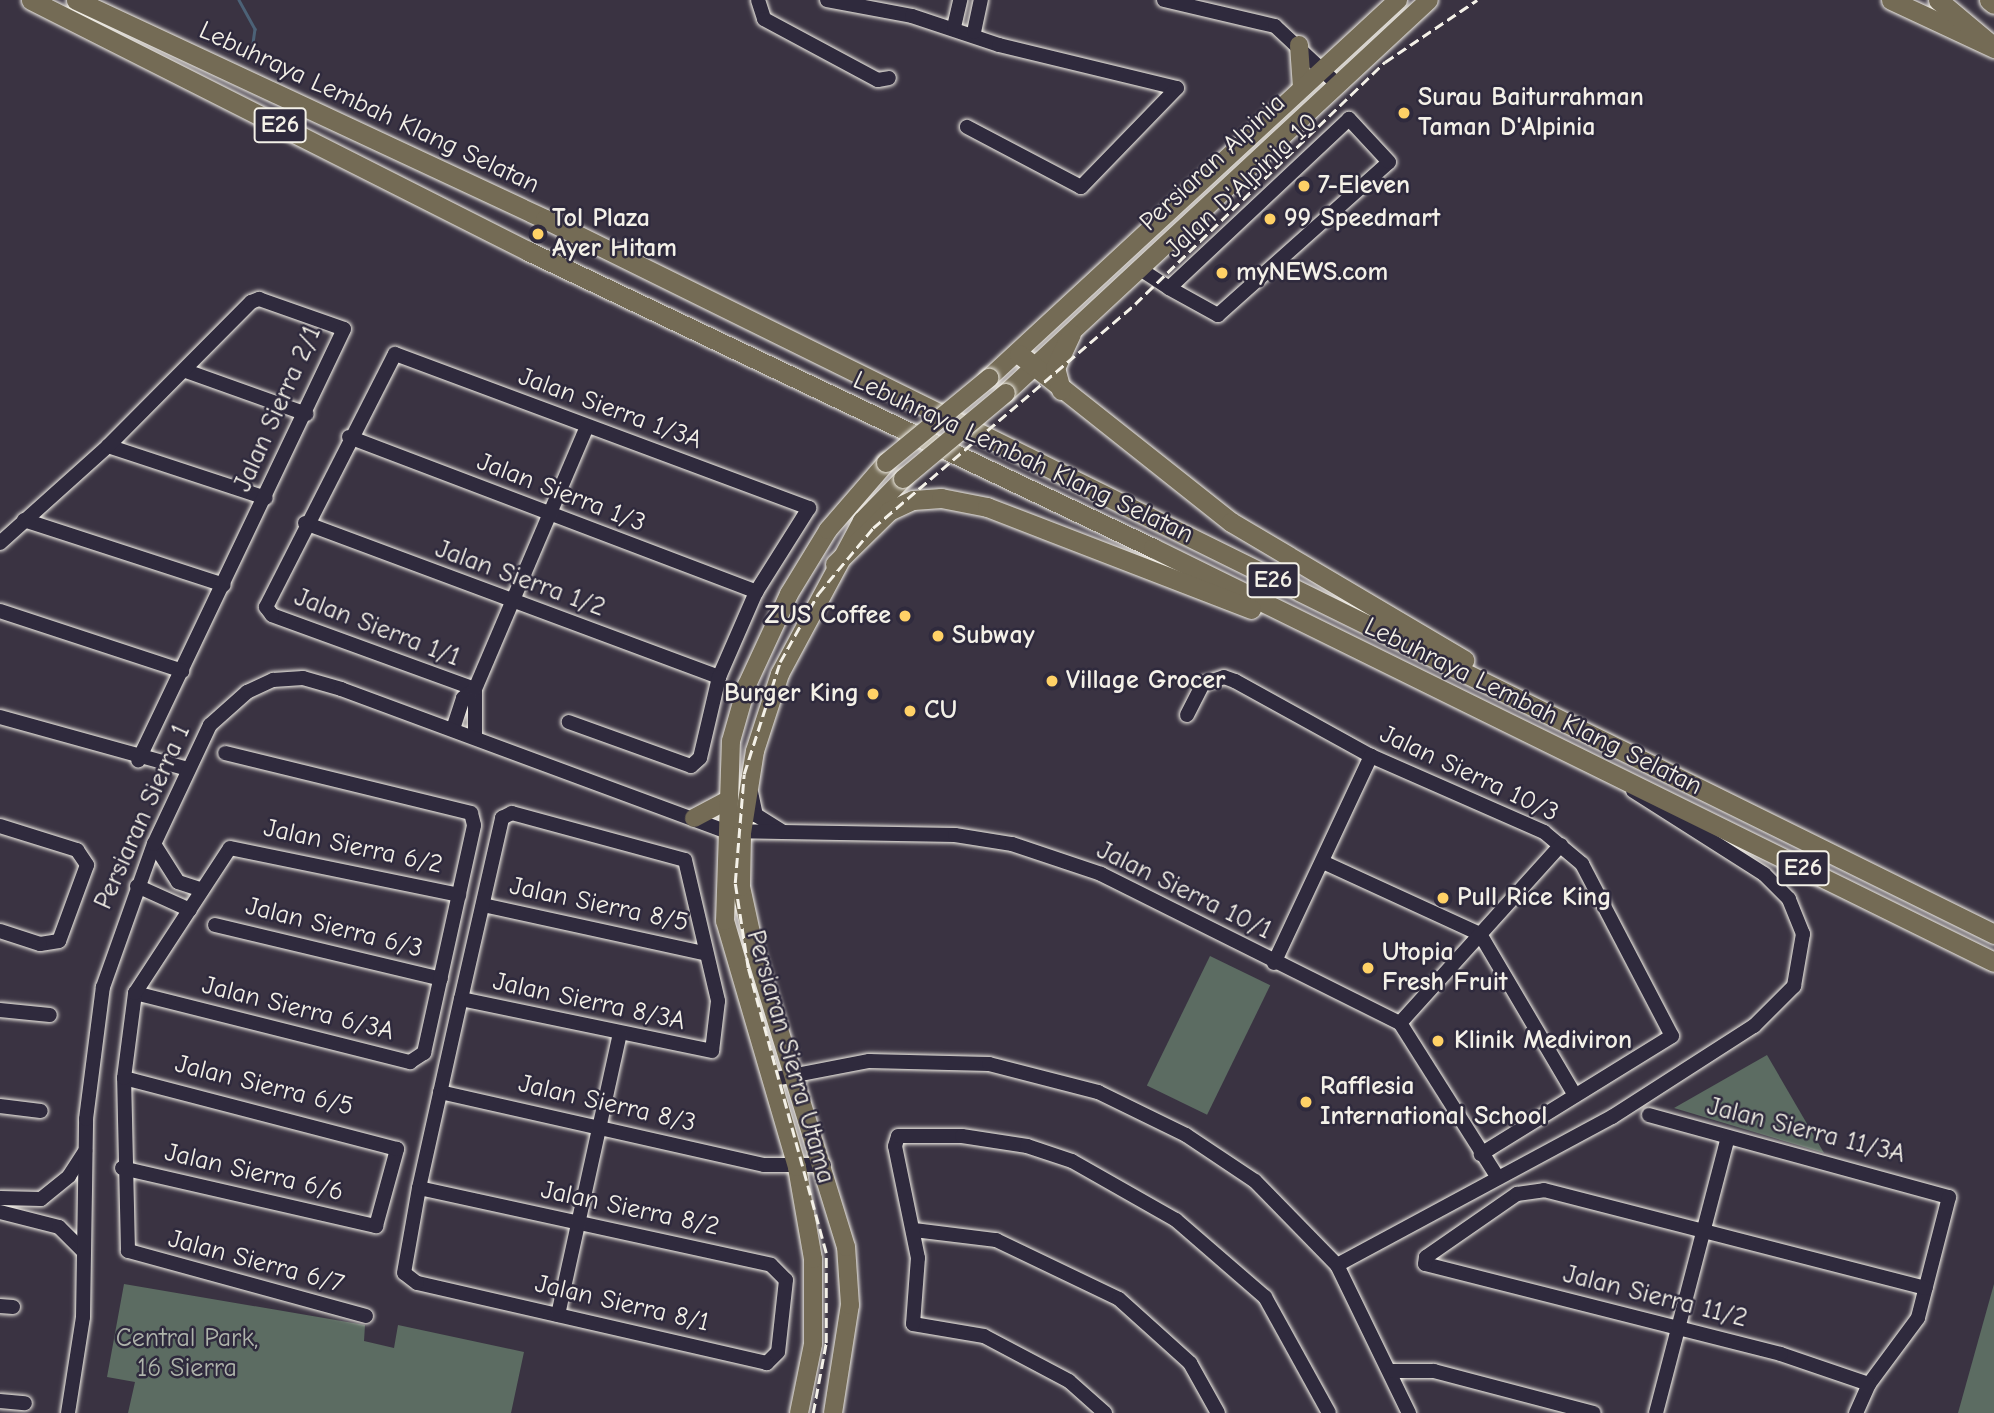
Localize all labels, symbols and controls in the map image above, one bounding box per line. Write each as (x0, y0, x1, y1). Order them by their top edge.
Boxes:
street label: Lebuhraya Lembah Klang Selatan (194, 15, 544, 201)
place label: Surau Baiturrahman Taman D'Alpinia (1418, 82, 1644, 144)
street label: Persiaran Alpinia (1134, 88, 1292, 238)
road number: E26 (252, 104, 308, 146)
marker: Surau Baiturrahman Taman D'Alpinia (1396, 105, 1412, 121)
street label: Jalan D'Alpinia 10 (1159, 107, 1325, 265)
place label: 7-Eleven (1318, 170, 1410, 202)
marker: 7-Eleven (1296, 178, 1312, 194)
place label: Tol Plaza Ayer Hitam (552, 203, 677, 264)
place label: 99 Speedmart (1284, 203, 1440, 235)
marker: 99 Speedmart (1262, 211, 1278, 227)
marker: Tol Plaza Ayer Hitam (530, 226, 546, 242)
place label: myNEWS.com (1236, 257, 1388, 289)
marker: myNEWS.com (1214, 265, 1230, 281)
street label: Jalan Sierra 2/1 (228, 321, 328, 497)
street label: Jalan Sierra 1/3A (514, 361, 706, 457)
street label: Lebuhraya Lembah Klang Selatan (848, 365, 1198, 551)
street label: Jalan Sierra 1/3 (472, 447, 650, 539)
street label: Jalan Sierra 1/2 (431, 534, 609, 624)
road number: E26 (1245, 560, 1301, 600)
street label: Jalan Sierra 1/1 (290, 582, 464, 674)
place label: ZUS Coffee (765, 600, 891, 632)
marker: ZUS Coffee (897, 608, 913, 624)
street label: Lebuhraya Lembah Klang Selatan (1359, 611, 1707, 803)
place label: Subway (952, 620, 1035, 652)
marker: Subway (930, 628, 946, 644)
place label: Village Grocer (1066, 665, 1225, 697)
marker: Village Grocer (1044, 673, 1060, 689)
place label: Burger King (724, 678, 859, 710)
marker: Burger King (865, 686, 881, 702)
place label: CU (924, 695, 957, 727)
marker: CU (902, 703, 918, 719)
street label: Jalan Sierra 10/3 (1375, 719, 1563, 829)
street label: Persiaran Sierra 1 (88, 720, 198, 914)
street label: Jalan Sierra 6/2 (261, 813, 445, 881)
street label: Jalan Sierra 10/1 (1091, 835, 1277, 947)
road number: E26 (1775, 848, 1831, 888)
street label: Jalan Sierra 8/5 (507, 871, 691, 939)
place label: Pull Rice King (1457, 882, 1611, 914)
marker: Pull Rice King (1435, 890, 1451, 906)
street label: Jalan Sierra 6/3 (242, 891, 426, 965)
street label: Persiaran Sierra Utama (739, 927, 841, 1187)
place label: Utopia Fresh Fruit (1382, 937, 1508, 998)
marker: Utopia Fresh Fruit (1360, 960, 1376, 976)
street label: Jalan Sierra 8/3A (490, 966, 688, 1038)
street label: Jalan Sierra 6/3A (199, 970, 397, 1048)
place label: Klinik Mediviron (1454, 1025, 1632, 1057)
marker: Klinik Mediviron (1428, 1031, 1448, 1051)
street label: Jalan Sierra 6/5 (172, 1049, 356, 1123)
street label: Jalan Sierra 8/3 (515, 1068, 699, 1140)
place label: Rafflesia International School (1320, 1071, 1547, 1132)
street label: Jalan Sierra 11/3A (1704, 1091, 1908, 1171)
marker: Rafflesia International School (1298, 1094, 1314, 1110)
street label: Jalan Sierra 6/6 (162, 1137, 346, 1209)
street label: Jalan Sierra 8/2 (538, 1175, 722, 1243)
street label: Jalan Sierra 6/7 (165, 1224, 347, 1300)
street label: Jalan Sierra 11/2 (1560, 1259, 1750, 1335)
street label: Jalan Sierra 8/1 (532, 1269, 712, 1339)
park label: Central Park, 16 Sierra (116, 1323, 258, 1384)

